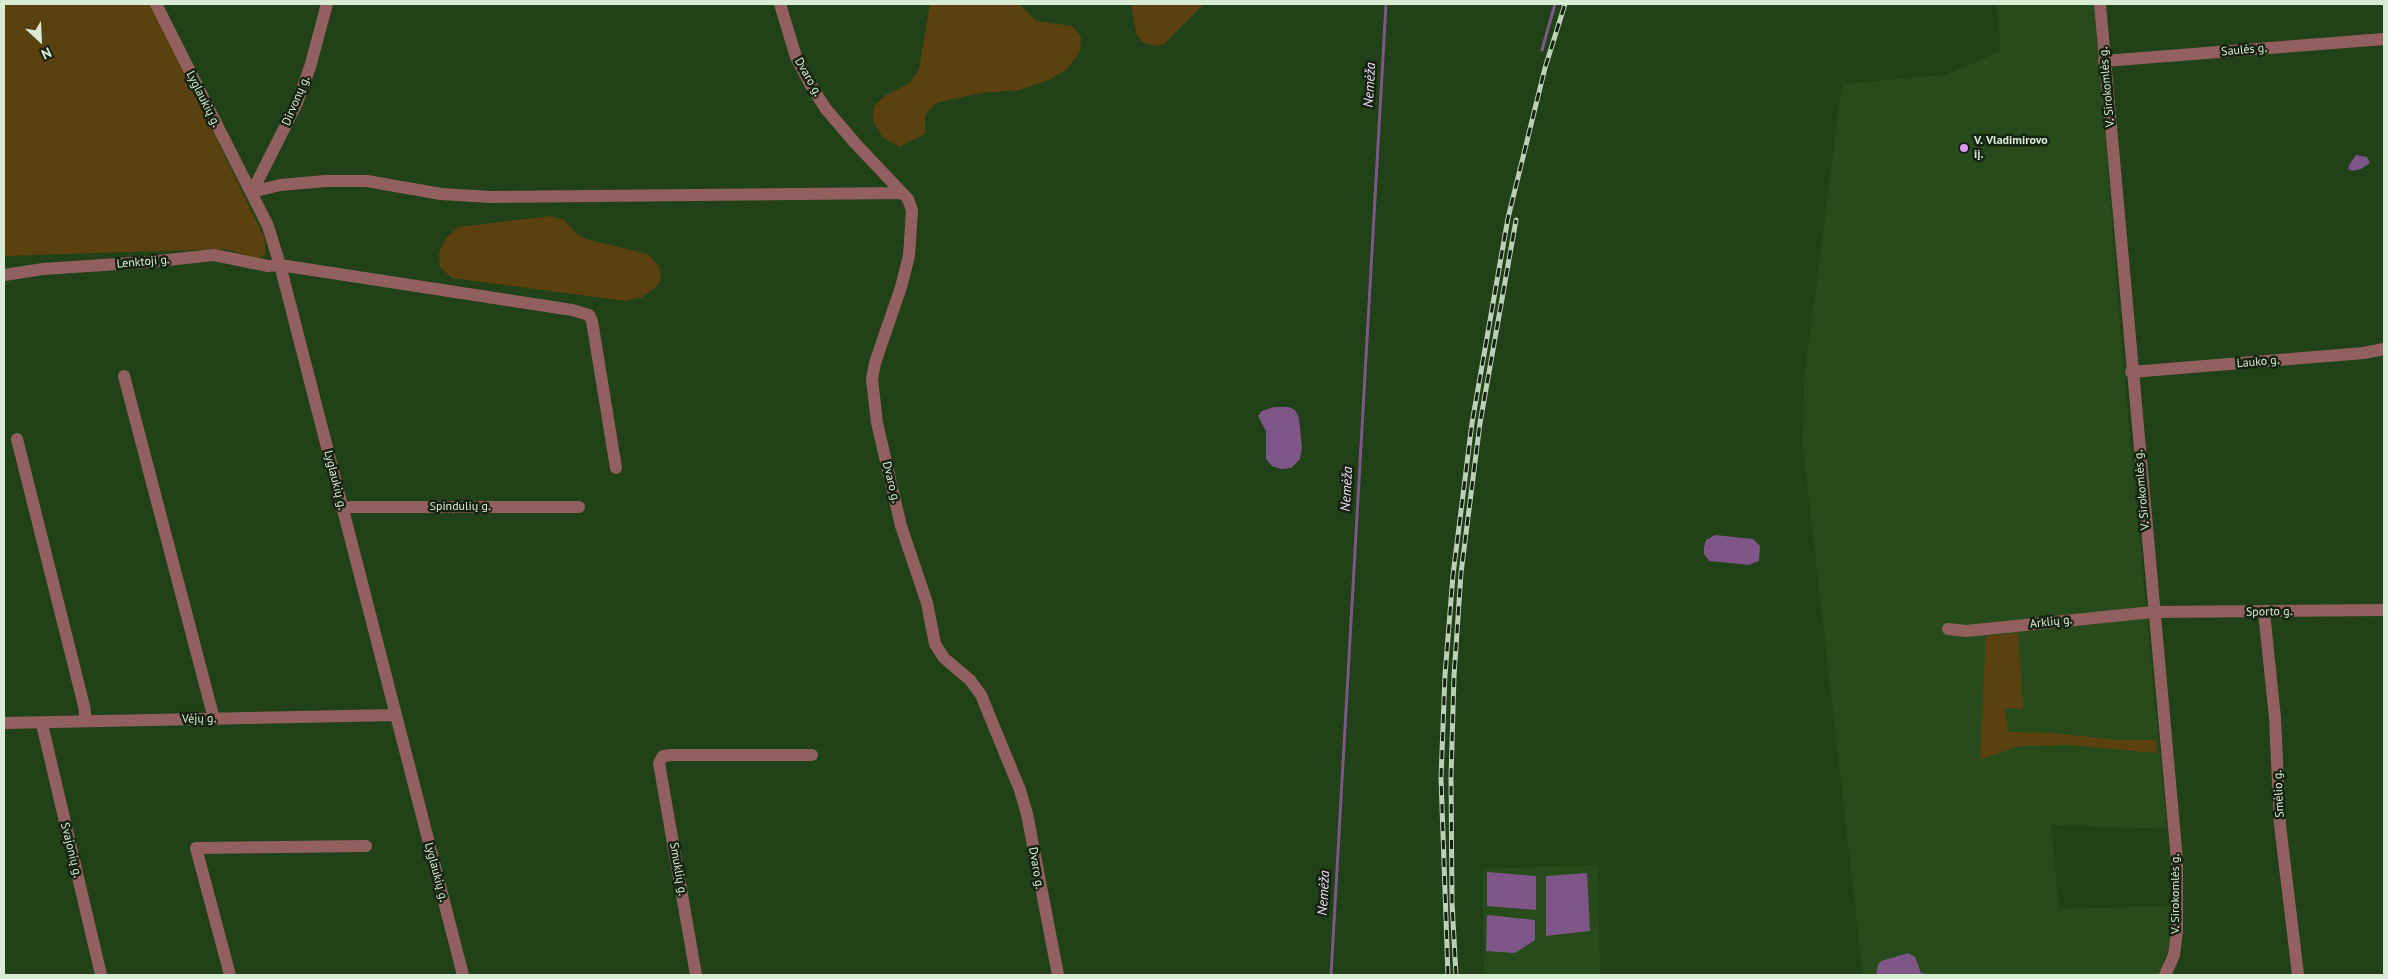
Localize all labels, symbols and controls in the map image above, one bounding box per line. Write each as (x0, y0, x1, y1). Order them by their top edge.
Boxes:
north arrow (15, 15, 65, 65)
street label: Saulės g. (2221, 41, 2267, 59)
text: N (38, 43, 54, 64)
street label: V. Sirokomlės g. (2096, 46, 2118, 128)
street label: Dvaro g. (791, 55, 825, 99)
water label: Nemėža (1360, 62, 1380, 108)
street label: Lyglaukių g. (183, 69, 223, 129)
street label: Dirvonų g. (279, 74, 313, 128)
place label: V. Vladimirovo iį. (1974, 134, 2048, 162)
marker: V. Vladimirovo iį. (1958, 142, 1970, 154)
street label: Lenktoji g. (116, 253, 170, 271)
street label: Lauko g. (2236, 353, 2280, 371)
street label: Lyglaukių g. (321, 449, 349, 511)
street label: V. Sirokomlės g. (2131, 449, 2153, 531)
street label: Dvaro g. (879, 460, 903, 504)
water label: Nemėža (1337, 466, 1357, 512)
street label: Spindulių g. (430, 500, 490, 514)
street label: Sporto g. (2246, 604, 2292, 620)
street label: Arklių g. (2029, 613, 2073, 631)
street label: Vėjų g. (182, 712, 216, 726)
street label: Smėlio g. (2271, 770, 2287, 818)
street label: Svajonių g. (57, 821, 85, 879)
street label: Lyglaukių g. (421, 841, 451, 903)
street label: Smuklių g. (666, 841, 690, 897)
street label: Dvaro g. (1025, 846, 1047, 890)
street label: V. Sirokomlės g. (2169, 854, 2183, 934)
water label: Nemėža (1314, 870, 1334, 916)

